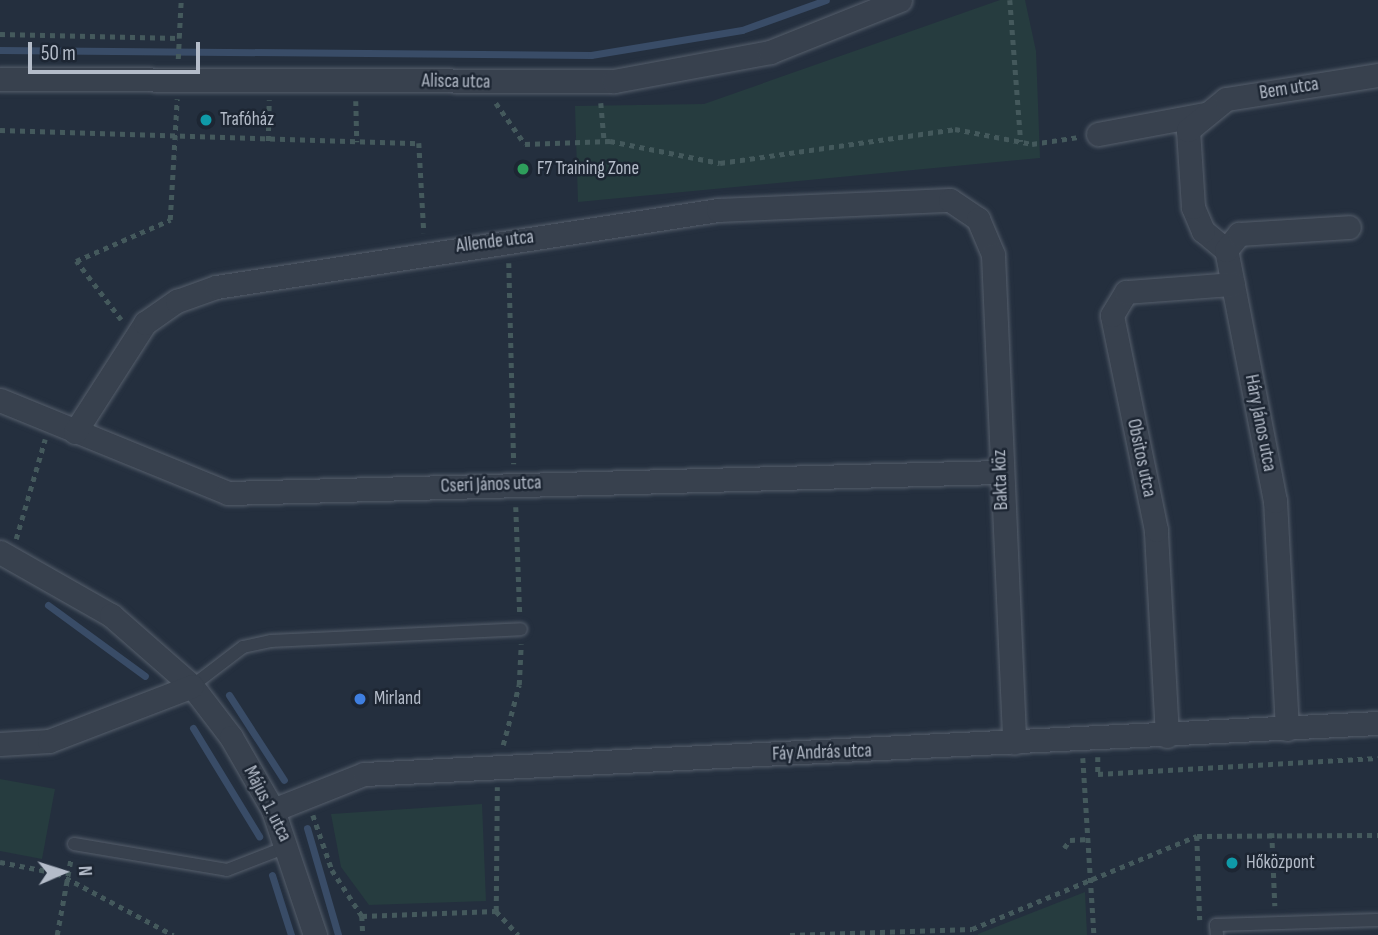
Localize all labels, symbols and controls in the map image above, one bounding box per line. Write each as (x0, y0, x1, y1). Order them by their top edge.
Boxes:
scale bar (32, 28, 203, 72)
text: 50 m (41, 41, 76, 66)
street label: Alisca utca (422, 70, 490, 94)
street label: Bem utca (1258, 73, 1320, 105)
place label: Trafóház (220, 109, 274, 131)
marker: Trafóház (198, 112, 214, 128)
place label: F7 Training Zone (537, 158, 639, 180)
marker: F7 Training Zone (515, 161, 531, 177)
street label: Allende utca (455, 226, 535, 258)
street label: Háry János utca (1239, 373, 1281, 473)
street label: Obsitos utca (1122, 417, 1160, 499)
street label: Bakta köz (989, 449, 1013, 511)
street label: Cseri János utca (440, 472, 542, 498)
place label: Mirland (374, 688, 421, 710)
marker: Mirland (352, 691, 368, 707)
street label: Fáy András utca (772, 740, 872, 766)
street label: Május 1. utca (238, 762, 296, 846)
north arrow (28, 837, 98, 907)
place label: Hőközpont (1246, 852, 1315, 874)
marker: Hőközpont (1224, 855, 1240, 871)
text: N (73, 865, 96, 877)

